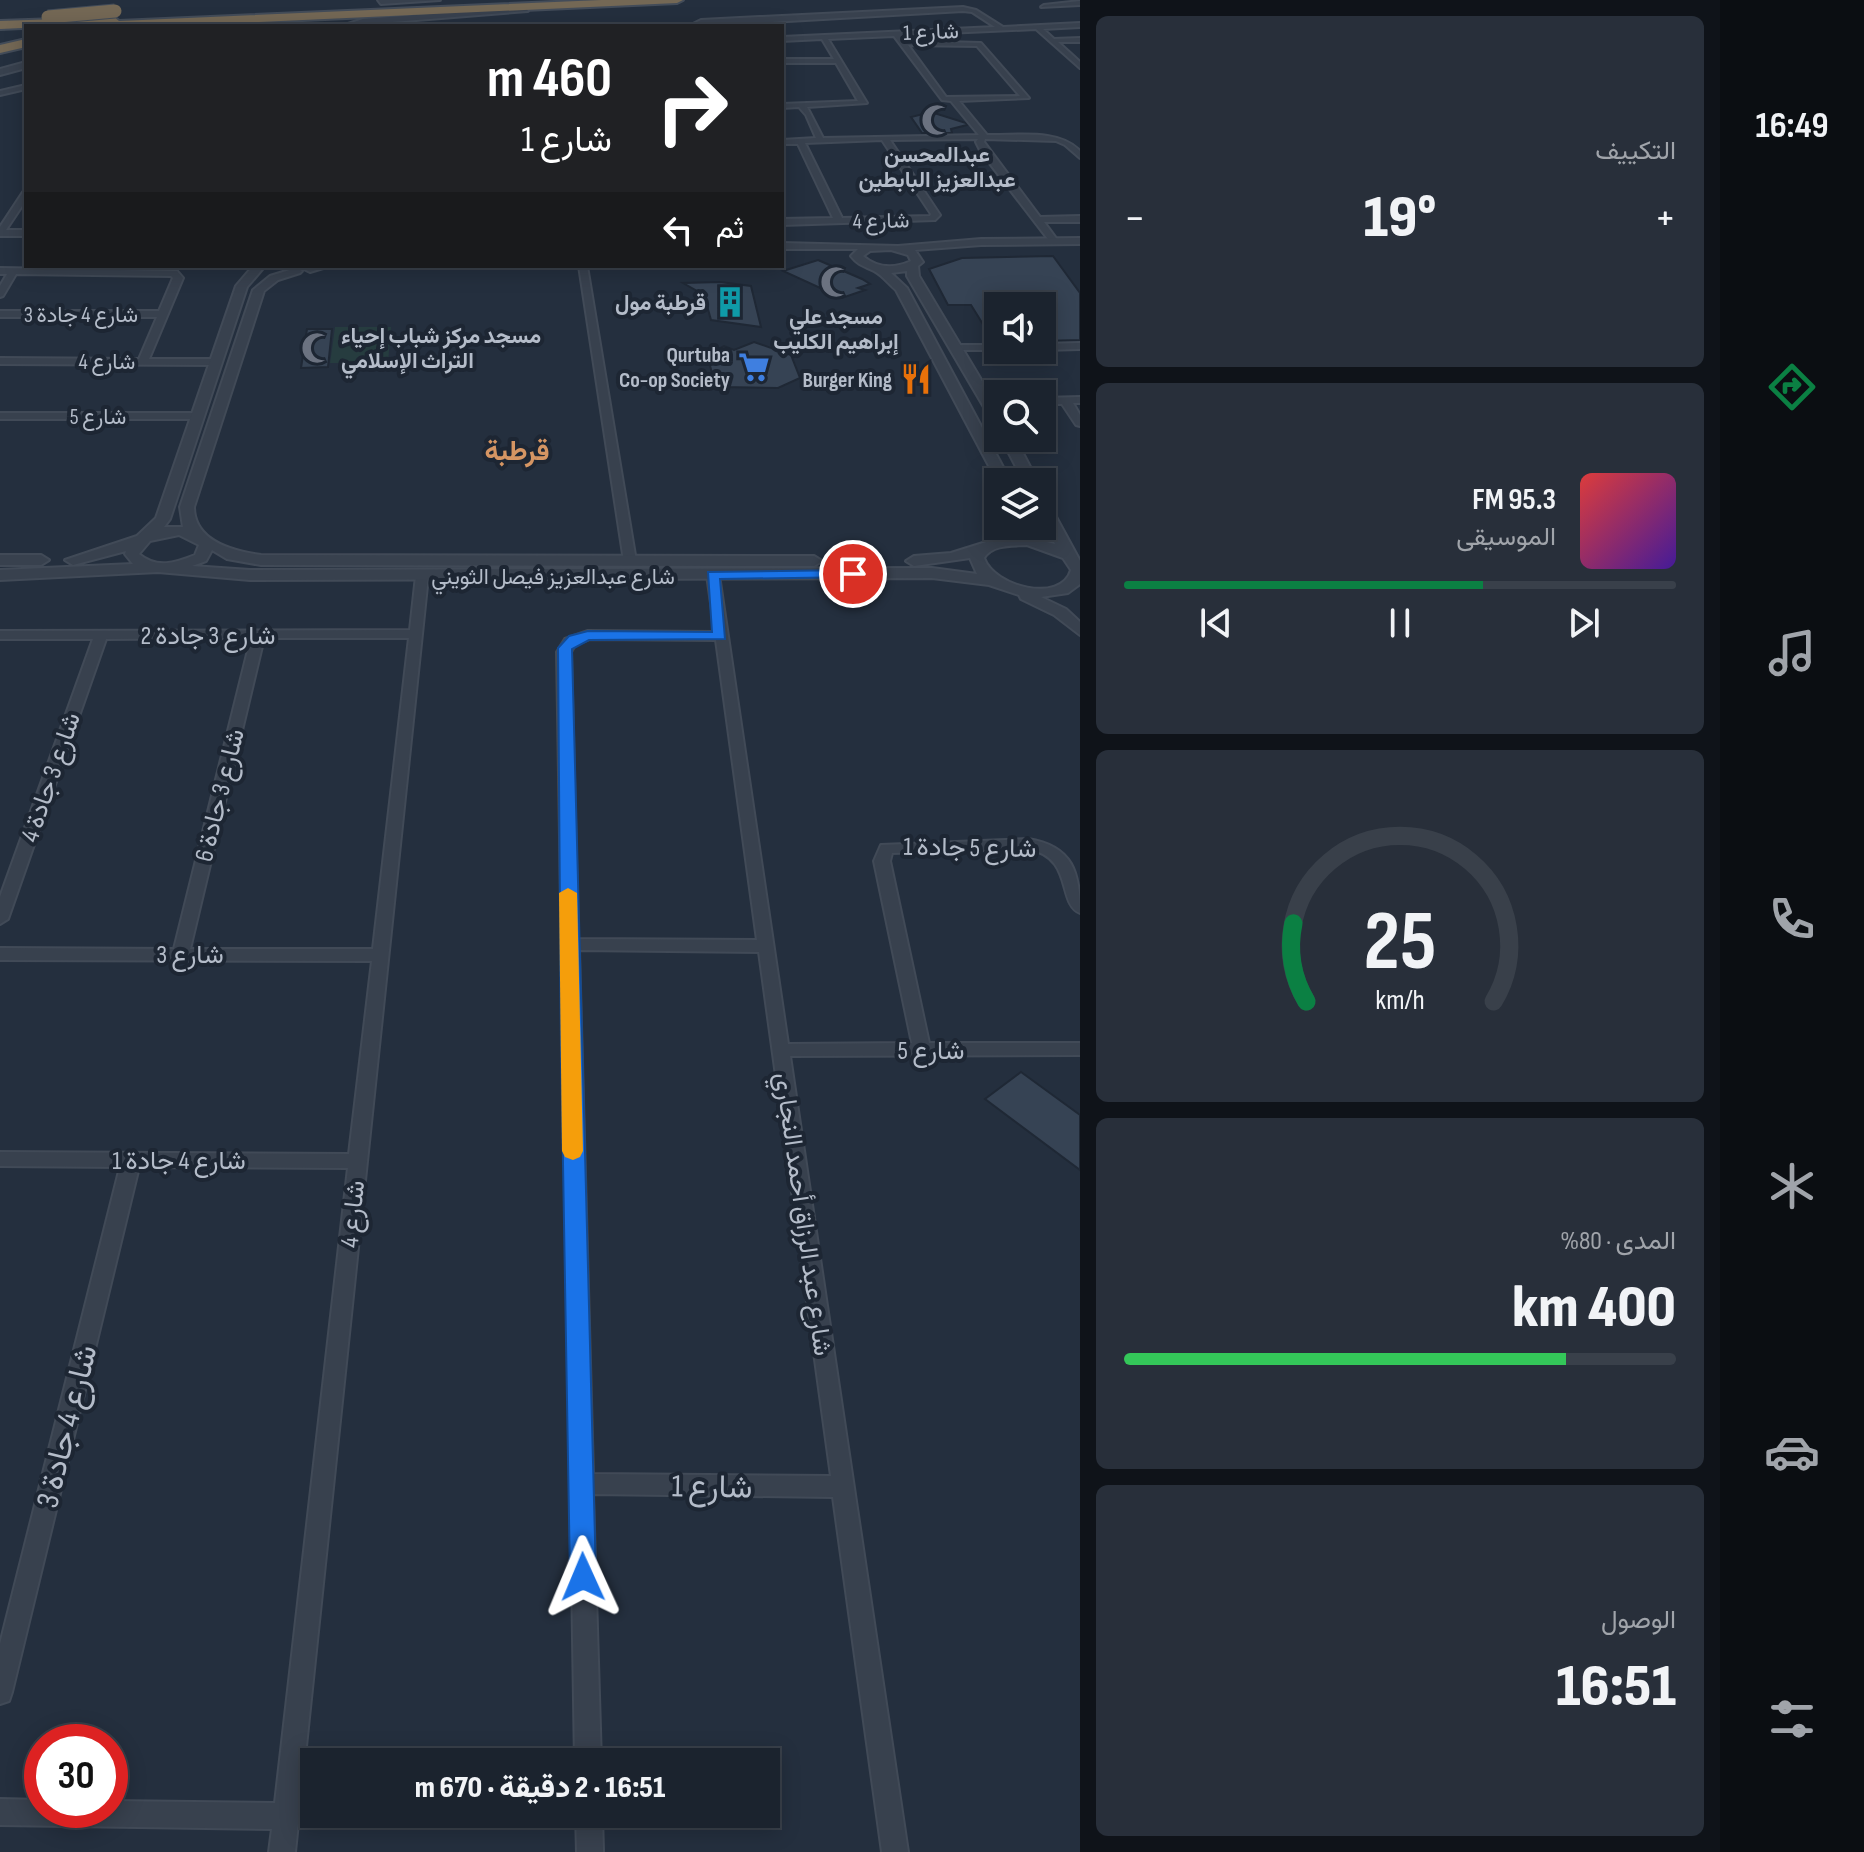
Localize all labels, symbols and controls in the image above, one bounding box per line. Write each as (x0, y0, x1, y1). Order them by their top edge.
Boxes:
street label: شارع 1 (903, 18, 959, 47)
text: 460 m (487, 46, 612, 113)
icon: right (640, 56, 744, 160)
mosque icon: عبدالمحسن عبدالعزيز البابطين (920, 103, 954, 137)
text: 16:49 (1756, 105, 1828, 148)
text: شارع 1 (521, 119, 612, 162)
text: التكييف (1595, 136, 1676, 167)
place label: عبدالمحسن عبدالعزيز البابطين (858, 142, 1016, 194)
text: 19° (1363, 182, 1437, 254)
text: − (1124, 192, 1146, 245)
text: + (1654, 192, 1676, 245)
icon: left (656, 208, 700, 252)
street label: شارع 4 (852, 208, 910, 235)
text: ثم (716, 211, 744, 247)
mosque icon: مسجد علي إبراهيم الكليب (819, 265, 853, 299)
building icon: قرطبة مول (713, 285, 747, 319)
place label: قرطبة مول (615, 290, 706, 317)
map controls (984, 292, 1056, 540)
button: sound (984, 292, 1056, 364)
street label: شارع 4 جادة 3 (24, 302, 138, 329)
place label: مسجد علي إبراهيم الكليب (773, 304, 899, 356)
place label: مسجد مركز شباب إحياء التراث الإسلامي (341, 323, 541, 379)
mosque icon: مسجد مركز شباب إحياء التراث الإسلامي (300, 331, 334, 365)
place label: Qurtuba Co-op Society (619, 342, 730, 394)
street label: شارع 4 (79, 349, 135, 376)
supermarket icon: Qurtuba Co-op Society (737, 350, 771, 384)
icon: directions (1764, 359, 1820, 415)
restaurant icon: Burger King (899, 362, 933, 396)
place label: Burger King (803, 367, 892, 394)
button: search (984, 380, 1056, 452)
street label: شارع 5 (70, 404, 126, 431)
district label: قرطبة (484, 435, 550, 468)
button: layers (984, 468, 1056, 540)
text: 95.3 FM (1472, 482, 1556, 518)
text: الموسيقى (1456, 522, 1556, 553)
pin (819, 540, 887, 608)
icon: arrive (831, 552, 875, 596)
street label: شارع عبدالعزيز فيصل الثويني (431, 564, 675, 595)
icon: previous (1194, 601, 1238, 645)
icon: pause (1378, 601, 1422, 645)
icon: next (1562, 601, 1606, 645)
street label: شارع 3 جادة 2 (140, 621, 276, 653)
icon: music (1764, 625, 1820, 681)
street label: شارع 3 جادة 4 (15, 708, 89, 847)
street label: شارع 3 جادة 6 (189, 726, 253, 865)
street label: شارع 5 جادة 1 (903, 832, 1037, 866)
icon: phone (1764, 891, 1820, 947)
text: 25 (1364, 893, 1436, 993)
street label: شارع 3 (156, 940, 224, 972)
text: km/h (1375, 983, 1425, 1018)
street label: شارع 5 (898, 1036, 964, 1068)
street label: شارع عبد الرزاق أحمد النجاري (763, 1070, 839, 1358)
street label: شارع 4 جادة 1 (112, 1146, 246, 1178)
icon: climate (1764, 1158, 1820, 1214)
street label: شارع 4 (335, 1179, 373, 1249)
text: المدى · 80% (1560, 1226, 1676, 1257)
text: 400 km (1512, 1272, 1676, 1344)
street label: شارع 4 جادة 3 (28, 1341, 107, 1512)
icon: car (1764, 1424, 1820, 1480)
street label: شارع 1 (671, 1467, 753, 1509)
position arrow (541, 1535, 625, 1619)
text: الوصول (1601, 1605, 1676, 1636)
text: 16:51 (1556, 1651, 1676, 1723)
icon: filters (1764, 1691, 1820, 1747)
speed limit sign: 30 (24, 1724, 128, 1828)
text: 16:51 · 2 دقيقة · 670 m (415, 1770, 665, 1806)

